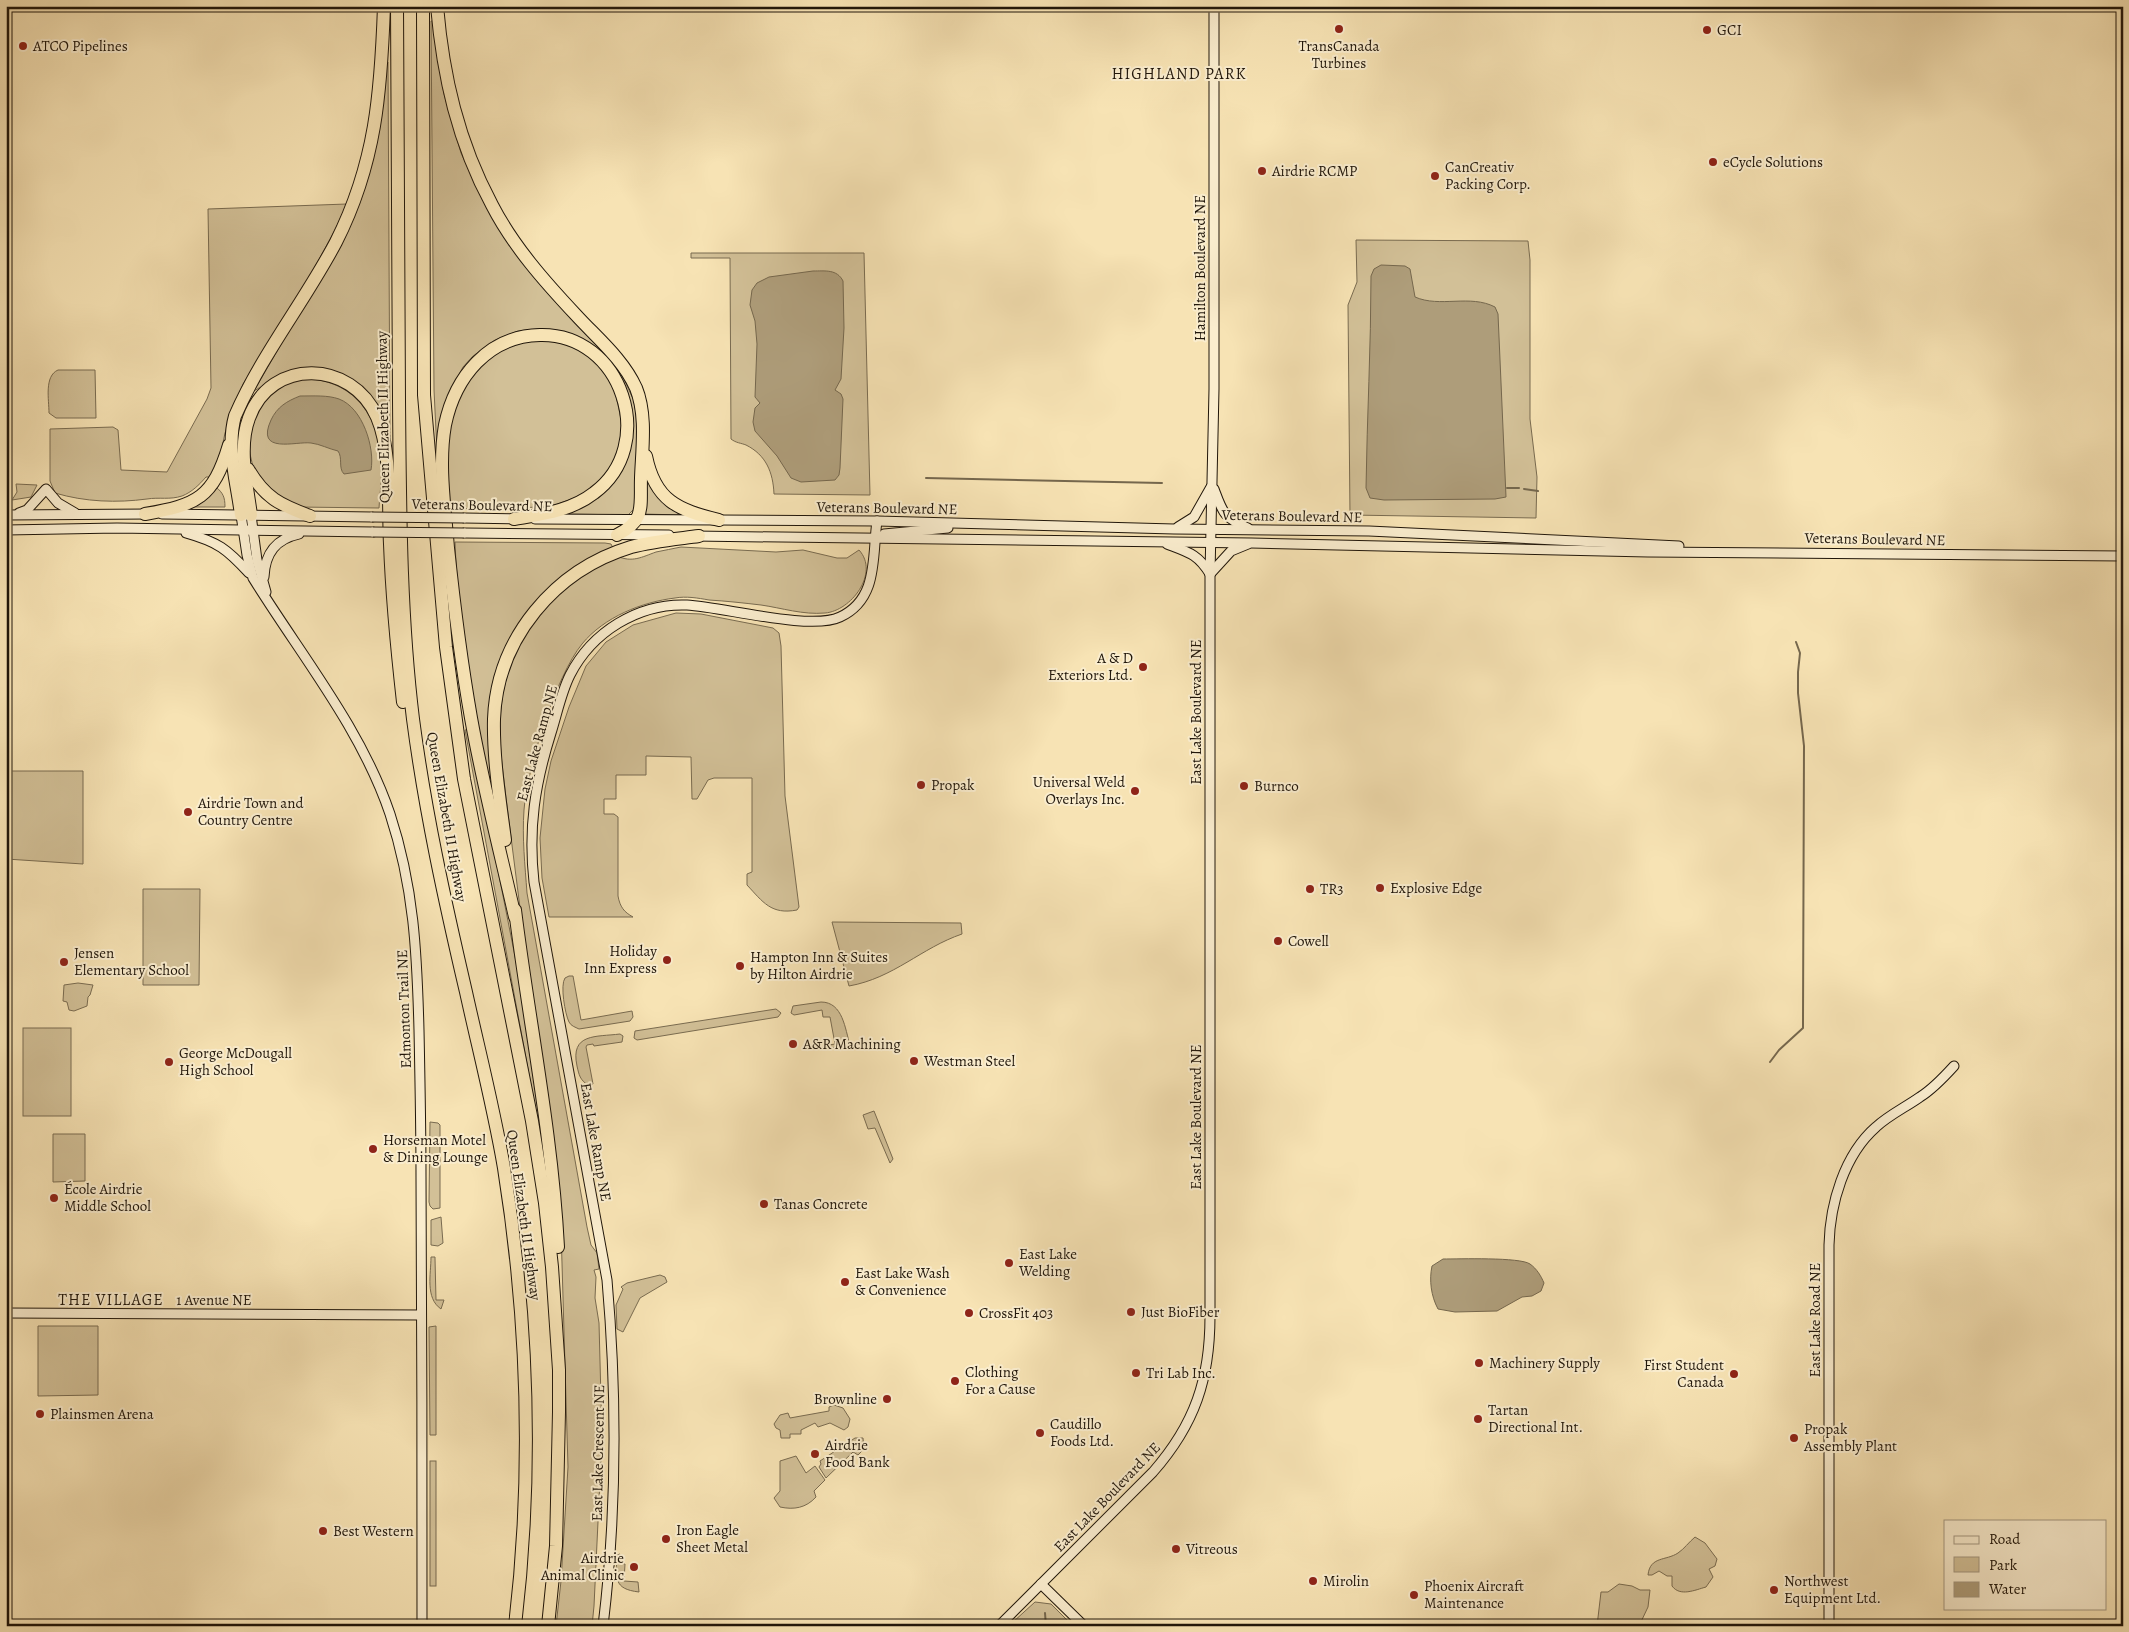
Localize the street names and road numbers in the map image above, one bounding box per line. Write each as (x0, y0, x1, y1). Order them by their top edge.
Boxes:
street label: Hamilton Boulevard NE (1190, 195, 1210, 341)
street label: Queen Elizabeth II Highway (371, 330, 395, 503)
street label: Veterans Boulevard NE (410, 494, 553, 516)
street label: Veterans Boulevard NE (815, 497, 958, 519)
street label: Veterans Boulevard NE (1220, 505, 1363, 527)
street label: Veterans Boulevard NE (1803, 528, 1946, 550)
street label: East Lake Boulevard NE (1186, 639, 1206, 785)
street label: East Lake Ramp NE (512, 683, 562, 803)
street label: Queen Elizabeth II Highway (422, 730, 472, 904)
street label: Edmonton Trail NE (392, 949, 416, 1069)
street label: East Lake Boulevard NE (1186, 1044, 1206, 1190)
street label: East Lake Ramp NE (576, 1081, 616, 1203)
street label: Queen Elizabeth II Highway (502, 1128, 546, 1302)
street label: East Lake Road NE (1805, 1263, 1825, 1377)
street label: 1 Avenue NE (176, 1290, 252, 1310)
street label: East Lake Crescent NE (587, 1384, 609, 1522)
street label: East Lake Boulevard NE (1049, 1438, 1165, 1556)

